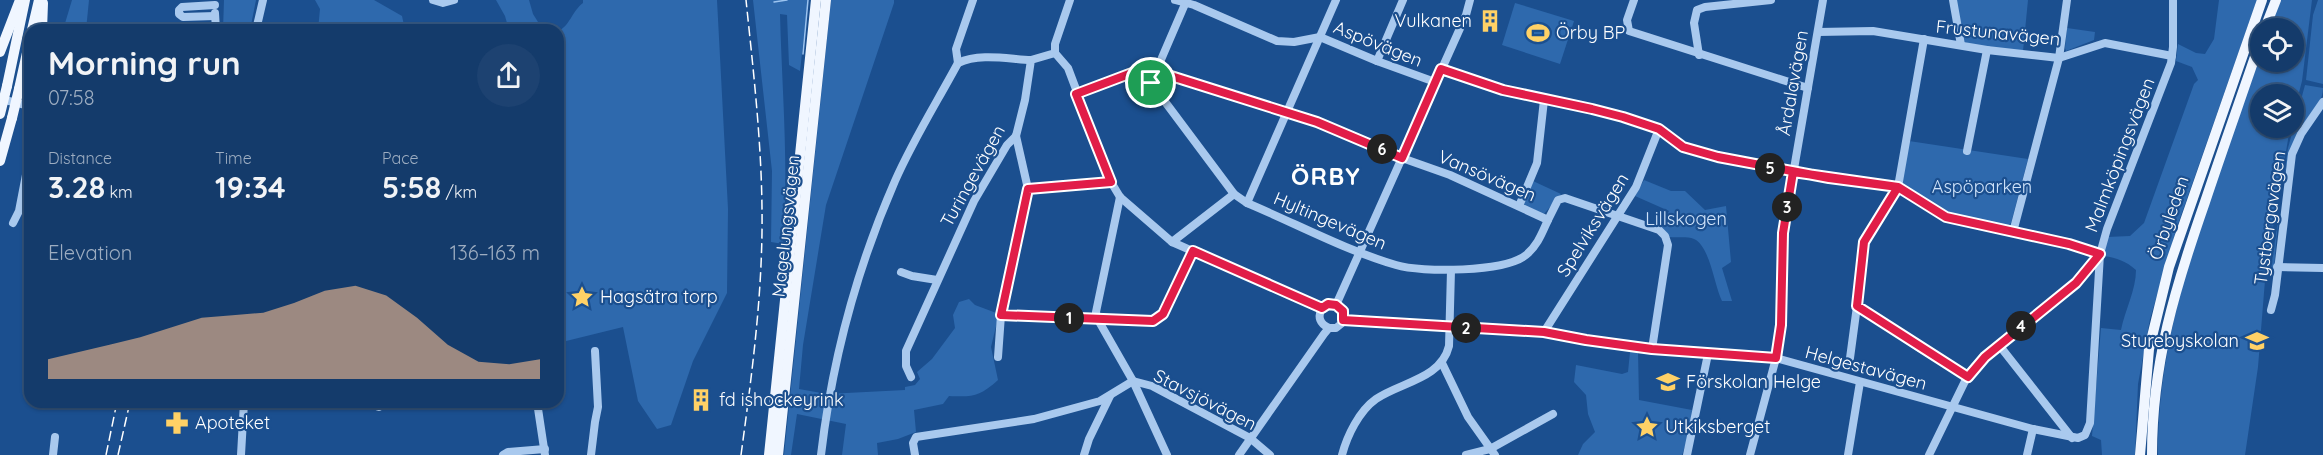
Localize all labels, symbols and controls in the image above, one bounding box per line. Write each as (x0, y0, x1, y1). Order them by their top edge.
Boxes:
building icon: Vulkanen (1477, 8, 1503, 34)
place label: Vulkanen (1394, 9, 1472, 32)
street label: Aspövägen (1330, 15, 1426, 72)
street label: Frustunavägen (1935, 15, 2061, 50)
map controls (2250, 18, 2304, 138)
button: locate (2250, 18, 2304, 72)
sports icon: Örby BP (1525, 20, 1551, 46)
place label: Örby BP (1556, 21, 1625, 44)
street label: Årdalavägen (1772, 28, 1813, 137)
text: Morning run (48, 42, 241, 83)
button: share (477, 44, 540, 107)
pin (1125, 57, 1176, 108)
icon: arrive (1134, 66, 1167, 99)
street label: Malmköpingsvägen (2080, 74, 2160, 235)
button: layers (2250, 84, 2304, 138)
text: 07:58 (48, 85, 95, 110)
street label: Turingevägen (935, 121, 1010, 231)
pin: 6 (1367, 134, 1397, 164)
text: 6 (1378, 139, 1386, 159)
street label: Vansövägen (1435, 145, 1540, 206)
text: Distance (48, 148, 112, 168)
text: Time (215, 148, 252, 168)
text: Pace (382, 148, 418, 168)
street label: Tystbergavägen (2249, 149, 2290, 286)
pin: 5 (1755, 153, 1785, 183)
street label: Magelungsvägen (767, 154, 804, 298)
text: 5 (1765, 158, 1775, 178)
district label: ÖRBY (1291, 161, 1361, 191)
text: 3.28 (48, 168, 105, 206)
text: 19:34 (215, 168, 286, 206)
text: 5:58 (382, 168, 441, 206)
street label: Spelviksvägen (1552, 169, 1634, 281)
street label: Örbyleden (2143, 173, 2194, 263)
park label: Aspöparken (1932, 175, 2032, 198)
text: km (105, 182, 133, 202)
text: /km (441, 182, 477, 202)
street label: Hyltingevägen (1270, 186, 1390, 255)
pin: 3 (1772, 192, 1802, 222)
text: 3 (1783, 197, 1791, 217)
park label: Lillskogen (1645, 207, 1727, 230)
text: Elevation (48, 240, 132, 265)
text: 136–163 m (450, 240, 540, 265)
place icon: Hagsätra torp (569, 284, 595, 310)
place label: Hagsätra torp (600, 285, 718, 308)
pin: 1 (1054, 303, 1084, 333)
text: 1 (1066, 308, 1072, 328)
pin: 4 (2006, 311, 2036, 341)
pin: 2 (1451, 313, 1481, 343)
text: 4 (2016, 316, 2026, 336)
text: 2 (1461, 318, 1471, 338)
school or university icon: Sturebyskolan (2244, 328, 2270, 354)
place label: Sturebyskolan (2121, 329, 2239, 352)
street label: Helgestavägen (1803, 340, 1930, 395)
street label: Stavsjövägen (1150, 364, 1260, 435)
school or university icon: Förskolan Helge (1655, 369, 1681, 395)
place label: Förskolan Helge (1686, 370, 1821, 393)
building icon: fd ishockeyrink (688, 387, 714, 413)
place label: fd ishockeyrink (719, 388, 844, 411)
pharmacy icon: Apoteket (164, 410, 190, 436)
place label: Apoteket (195, 411, 270, 434)
place icon: Utkiksberget (1634, 414, 1660, 440)
place label: Utkiksberget (1665, 415, 1770, 438)

